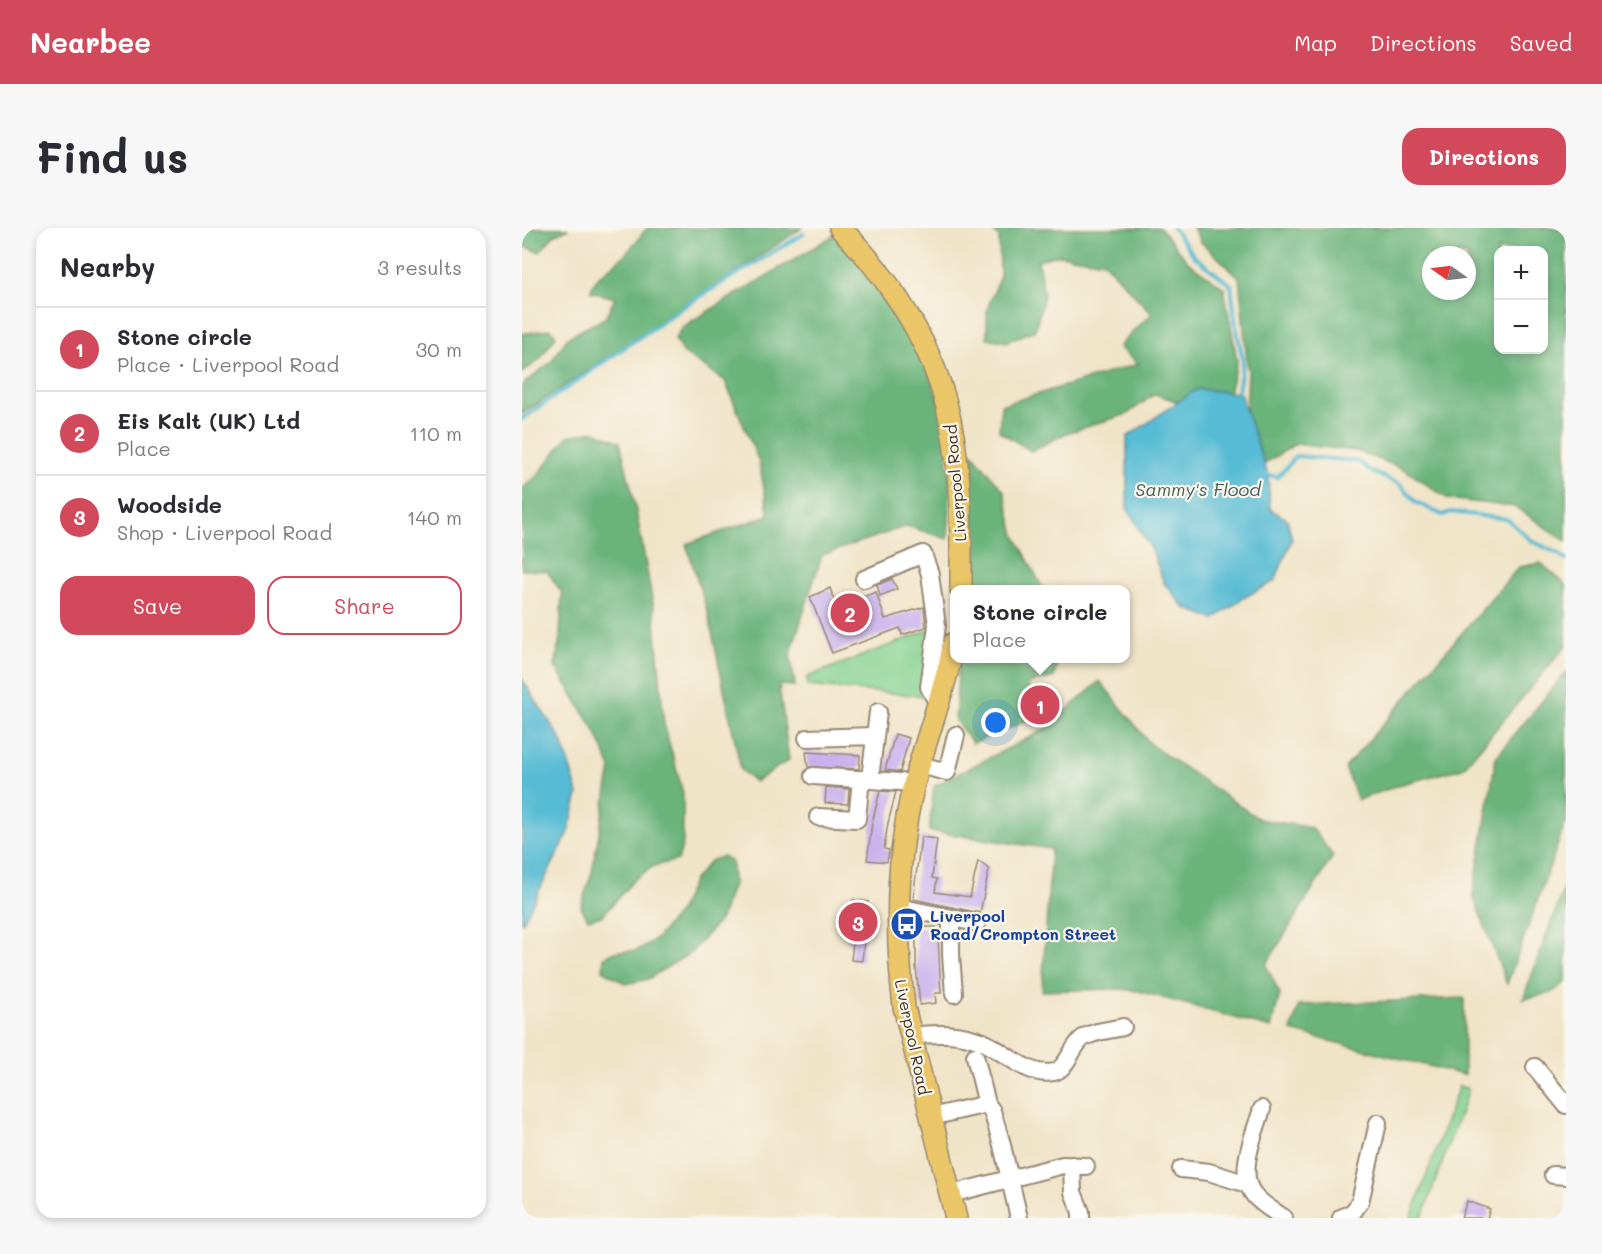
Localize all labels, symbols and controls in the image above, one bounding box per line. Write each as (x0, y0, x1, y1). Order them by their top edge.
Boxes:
text: Nearbee (30, 24, 151, 60)
text: Map (1294, 29, 1337, 56)
text: Directions (1370, 29, 1477, 56)
text: Saved (1510, 29, 1572, 56)
button: Directions (1402, 128, 1566, 185)
text: Find us (36, 129, 188, 184)
north arrow (1422, 246, 1476, 300)
map controls (1494, 246, 1548, 354)
button: + (1494, 246, 1548, 300)
text: Nearby (60, 250, 155, 284)
text: 3 results (377, 254, 462, 280)
button: − (1494, 300, 1548, 354)
text: Stone circle (117, 322, 252, 351)
text: 1 (75, 336, 84, 362)
text: 30 m (416, 336, 462, 362)
text: Place · Liverpool Road (117, 351, 339, 377)
text: Eis Kalt (UK) Ltd (117, 406, 300, 435)
text: 2 (74, 420, 85, 446)
text: 110 m (409, 420, 462, 446)
street label: Liverpool Road (939, 424, 971, 542)
text: Place (117, 435, 171, 461)
water label: Sammy's Flood (1135, 477, 1262, 501)
text: Woodside (117, 490, 222, 519)
text: 3 (74, 504, 86, 530)
text: 140 m (407, 504, 462, 530)
text: Shop · Liverpool Road (117, 519, 332, 545)
button: Save (60, 576, 255, 635)
button: Share (267, 576, 462, 635)
popup (950, 585, 1130, 663)
pin: 2 (830, 590, 870, 636)
text: Stone circle (973, 597, 1107, 626)
text: Place (973, 626, 1026, 652)
pin: 1 (1020, 682, 1060, 728)
your location (981, 708, 1010, 737)
pin: 3 (838, 900, 878, 944)
place label: Liverpool Road/Crompton Street (930, 905, 1116, 944)
bus stop icon: Liverpool Road/Crompton Street (889, 906, 925, 942)
street label: Liverpool Road (891, 977, 935, 1097)

